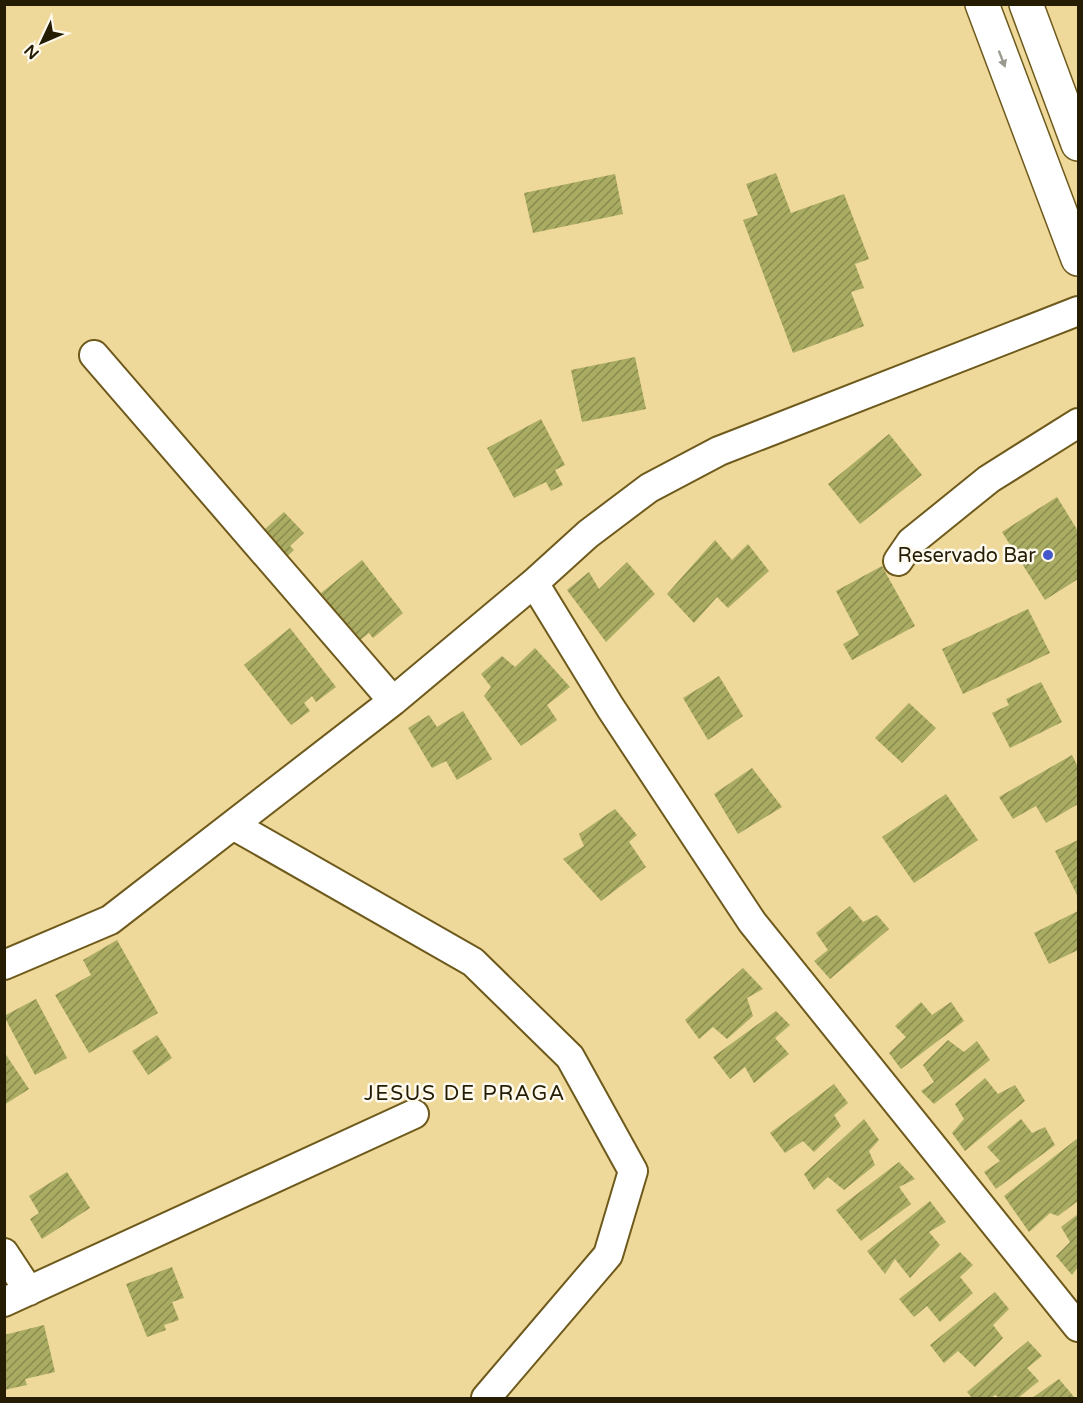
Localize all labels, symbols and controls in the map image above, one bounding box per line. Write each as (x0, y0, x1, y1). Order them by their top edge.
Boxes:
north arrow (12, 12, 72, 72)
text: N (20, 40, 44, 63)
one-way arrow (998, 50, 1008, 68)
place label: Reservado Bar (897, 544, 1036, 568)
marker: Reservado Bar (1041, 548, 1055, 562)
district label: JESUS DE PRAGA (364, 1081, 566, 1106)

